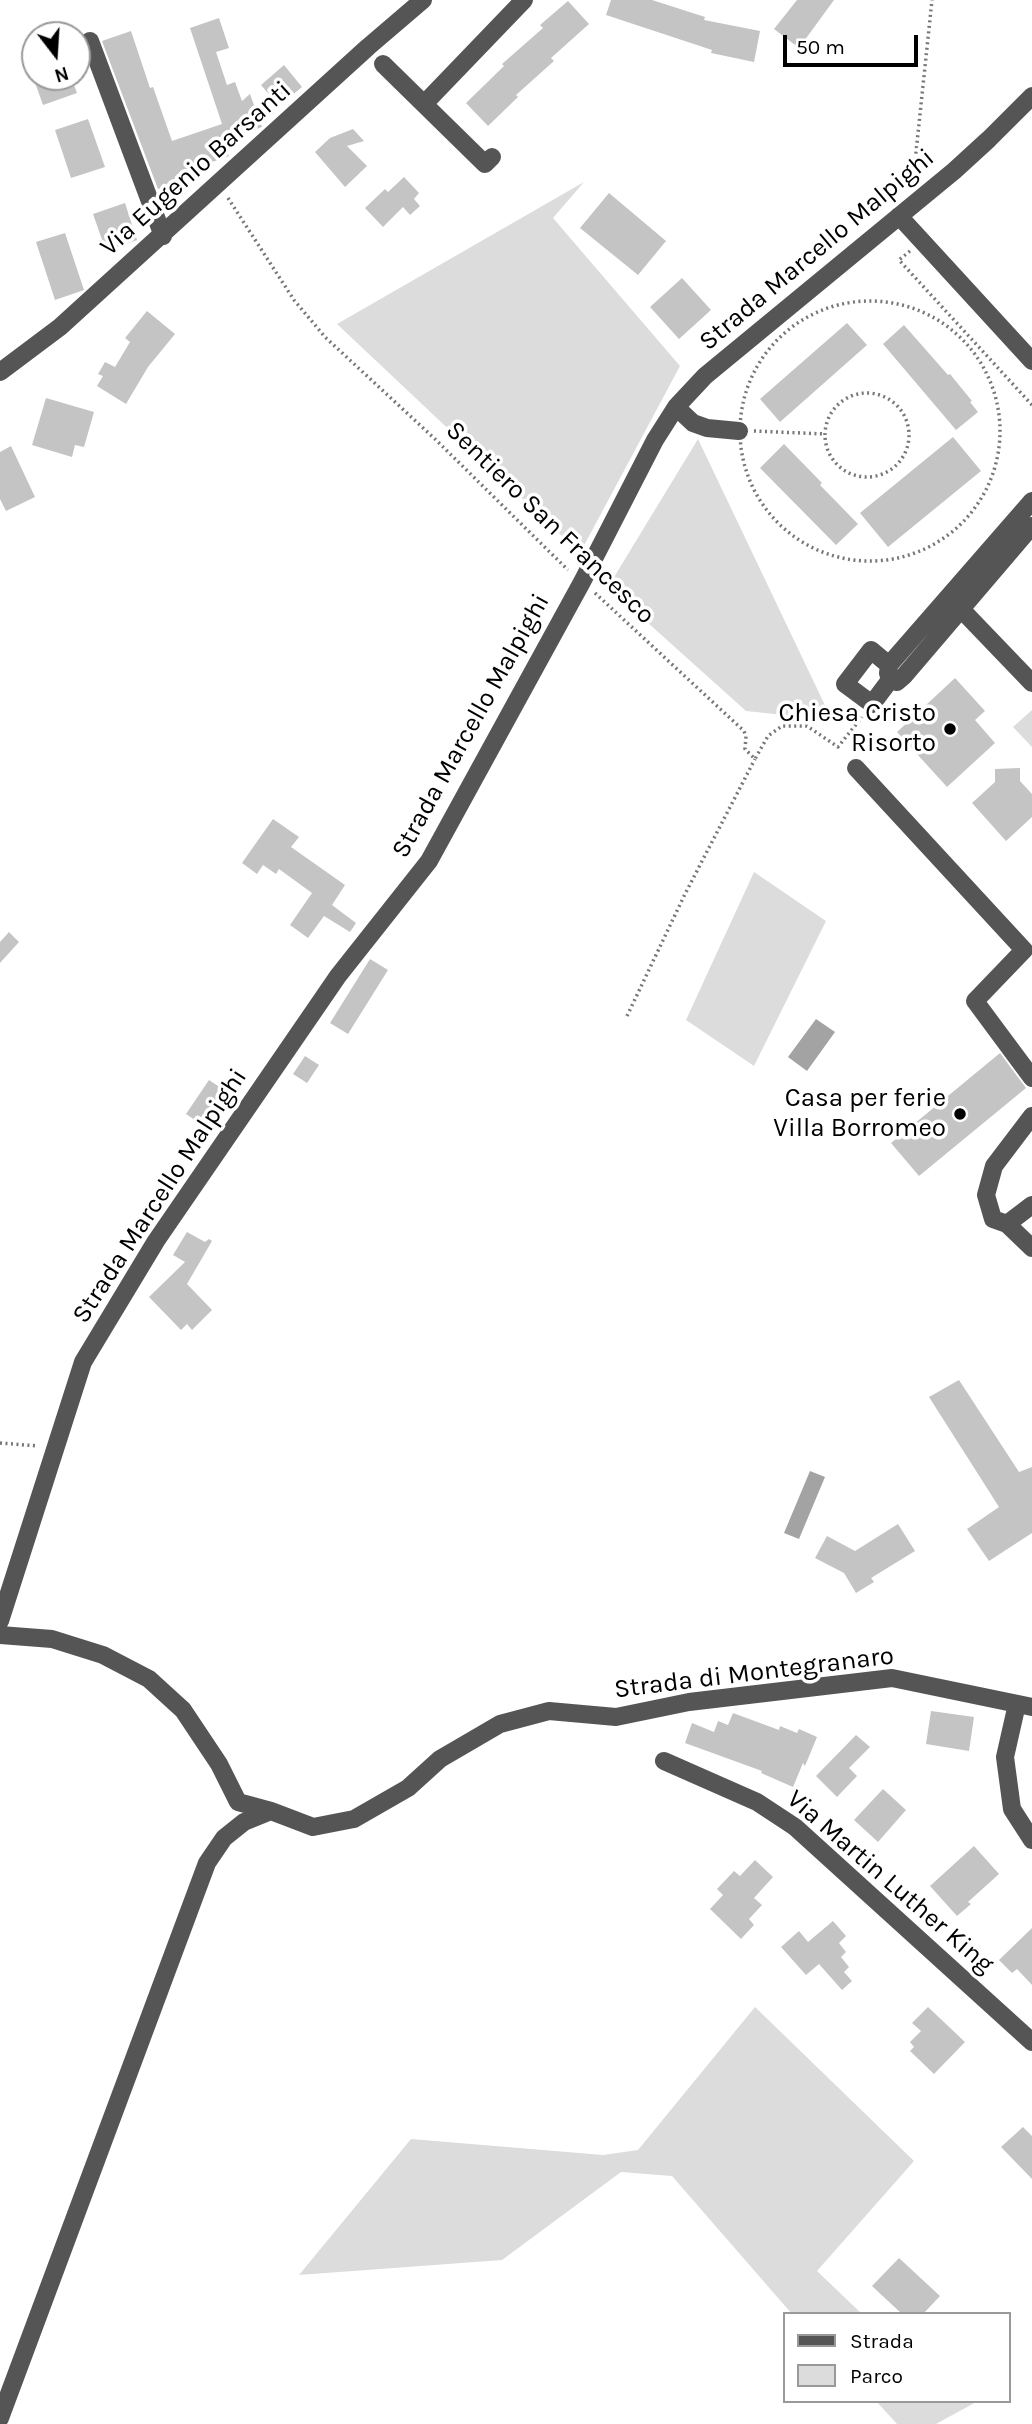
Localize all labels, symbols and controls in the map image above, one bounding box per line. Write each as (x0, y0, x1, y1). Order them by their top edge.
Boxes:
north arrow (21, 21, 91, 91)
scale bar (787, 21, 922, 65)
text: 50 m (796, 35, 845, 59)
text: N (52, 62, 71, 87)
street label: Via Eugenio Barsanti (94, 75, 298, 263)
street label: Strada Marcello Malpighi (693, 143, 941, 357)
street label: Sentiero San Francesco (439, 415, 661, 631)
street label: Strada Marcello Malpighi (385, 588, 557, 864)
place label: Chiesa Cristo Risorto (778, 698, 936, 760)
marker: Chiesa Cristo Risorto (942, 721, 958, 737)
street label: Strada Marcello Malpighi (66, 1063, 254, 1329)
place label: Casa per ferie Villa Borromeo (773, 1083, 946, 1144)
marker: Casa per ferie Villa Borromeo (952, 1106, 968, 1122)
street label: Strada di Montegranaro (612, 1640, 896, 1706)
street label: Via Martin Luther King (780, 1784, 1000, 1980)
legend (783, 2312, 1011, 2403)
text: Strada (850, 2329, 914, 2353)
text: Parco (850, 2364, 903, 2388)

